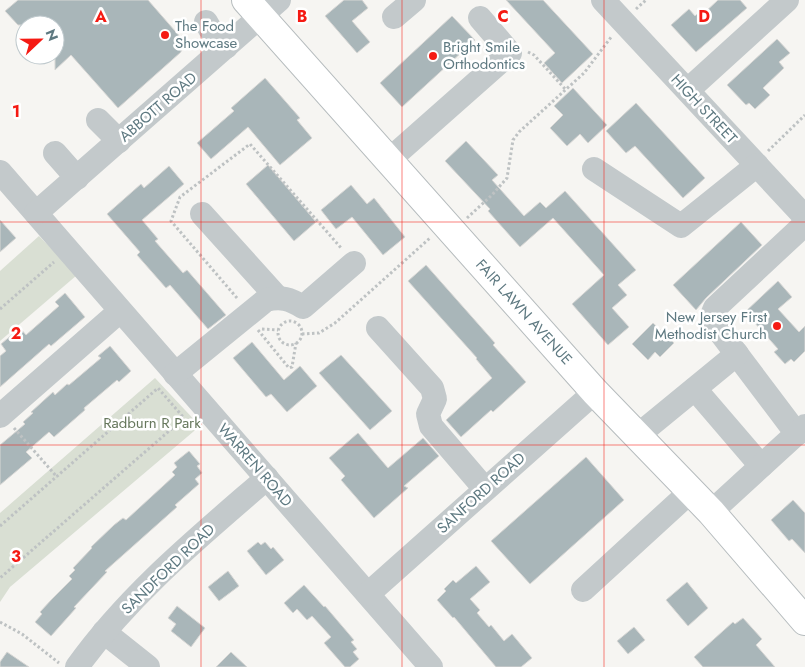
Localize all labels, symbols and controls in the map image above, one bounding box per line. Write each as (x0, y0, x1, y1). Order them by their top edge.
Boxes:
text: A (94, 5, 107, 28)
text: B (297, 5, 307, 28)
text: C (497, 5, 509, 28)
text: D (698, 5, 710, 28)
north arrow (15, 15, 65, 65)
place label: The Food Showcase (175, 15, 237, 54)
text: N (41, 26, 63, 44)
marker: The Food Showcase (159, 29, 171, 41)
place label: Bright Smile Orthodontics (443, 36, 525, 75)
marker: Bright Smile Orthodontics (427, 50, 439, 62)
street label: ABBOTT ROAD (114, 67, 202, 147)
street label: HIGH STREET (666, 69, 742, 149)
text: 1 (12, 100, 20, 123)
street label: FAIR LAWN AVENUE (471, 254, 577, 370)
place label: New Jersey First Methodist Church (655, 306, 767, 345)
marker: New Jersey First Methodist Church (771, 320, 783, 332)
text: 2 (11, 322, 21, 345)
park label: Radburn R Park (103, 412, 201, 434)
street label: WARREN ROAD (212, 418, 298, 512)
street label: SANFORD ROAD (432, 447, 530, 539)
street label: SANDFORD ROAD (116, 519, 220, 619)
text: 3 (11, 545, 21, 568)

